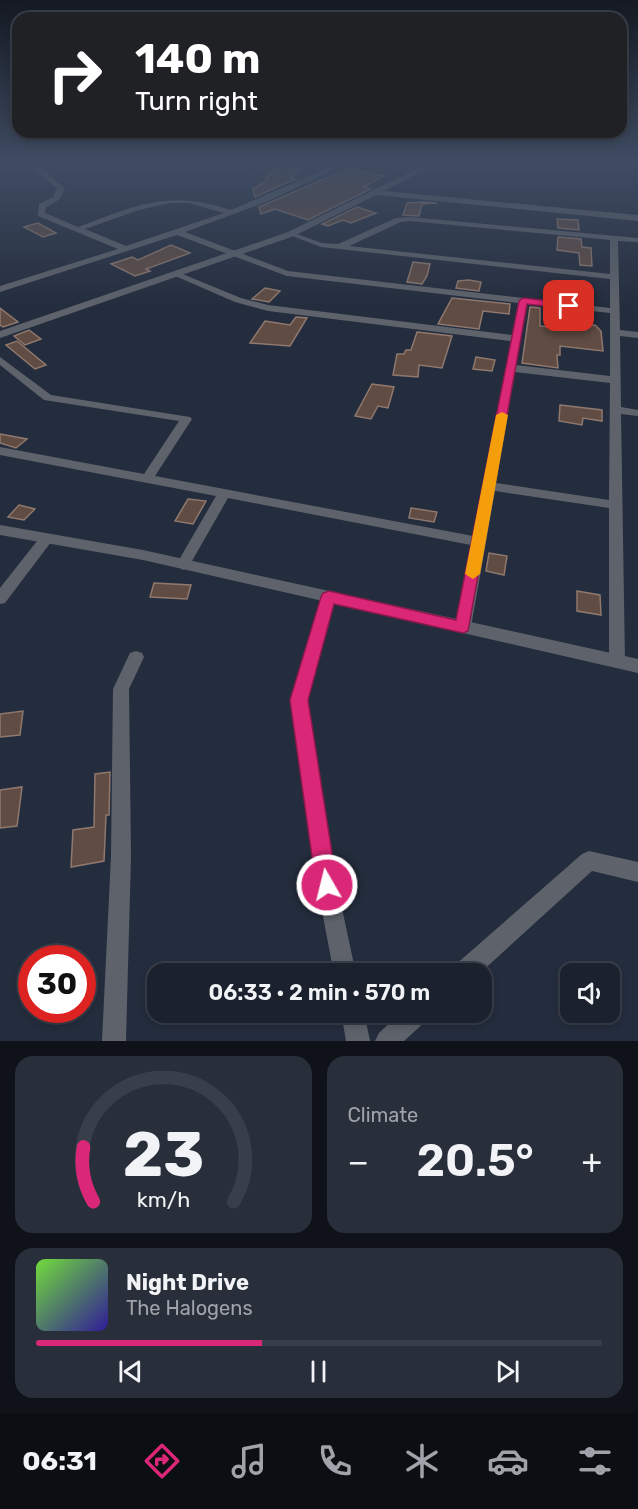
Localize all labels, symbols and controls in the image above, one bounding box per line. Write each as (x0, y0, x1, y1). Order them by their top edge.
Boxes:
text: 140 m (135, 34, 261, 84)
icon: right (36, 36, 114, 114)
text: Turn right (135, 85, 258, 117)
pin (543, 280, 594, 331)
icon: arrive (552, 289, 585, 322)
position arrow (295, 853, 359, 917)
speed limit sign: 30 (18, 945, 96, 1023)
map controls (560, 963, 620, 1023)
button: sound (560, 963, 620, 1023)
text: 06:33 · 2 min · 570 m (209, 979, 430, 1006)
text: Climate (348, 1103, 418, 1127)
text: 23 (122, 1118, 204, 1192)
text: 20.5° (417, 1134, 534, 1187)
text: − (348, 1142, 369, 1181)
text: + (581, 1142, 602, 1181)
text: km/h (136, 1187, 190, 1212)
text: Night Drive (126, 1269, 249, 1296)
text: The Halogens (126, 1296, 253, 1320)
icon: previous (114, 1355, 147, 1388)
icon: pause (302, 1355, 335, 1388)
icon: next (491, 1355, 524, 1388)
icon: directions (141, 1440, 183, 1482)
icon: music (228, 1440, 270, 1482)
icon: phone (314, 1440, 356, 1482)
icon: climate (401, 1440, 443, 1482)
icon: car (487, 1440, 529, 1482)
icon: filters (574, 1440, 616, 1482)
text: 06:31 (22, 1445, 97, 1477)

